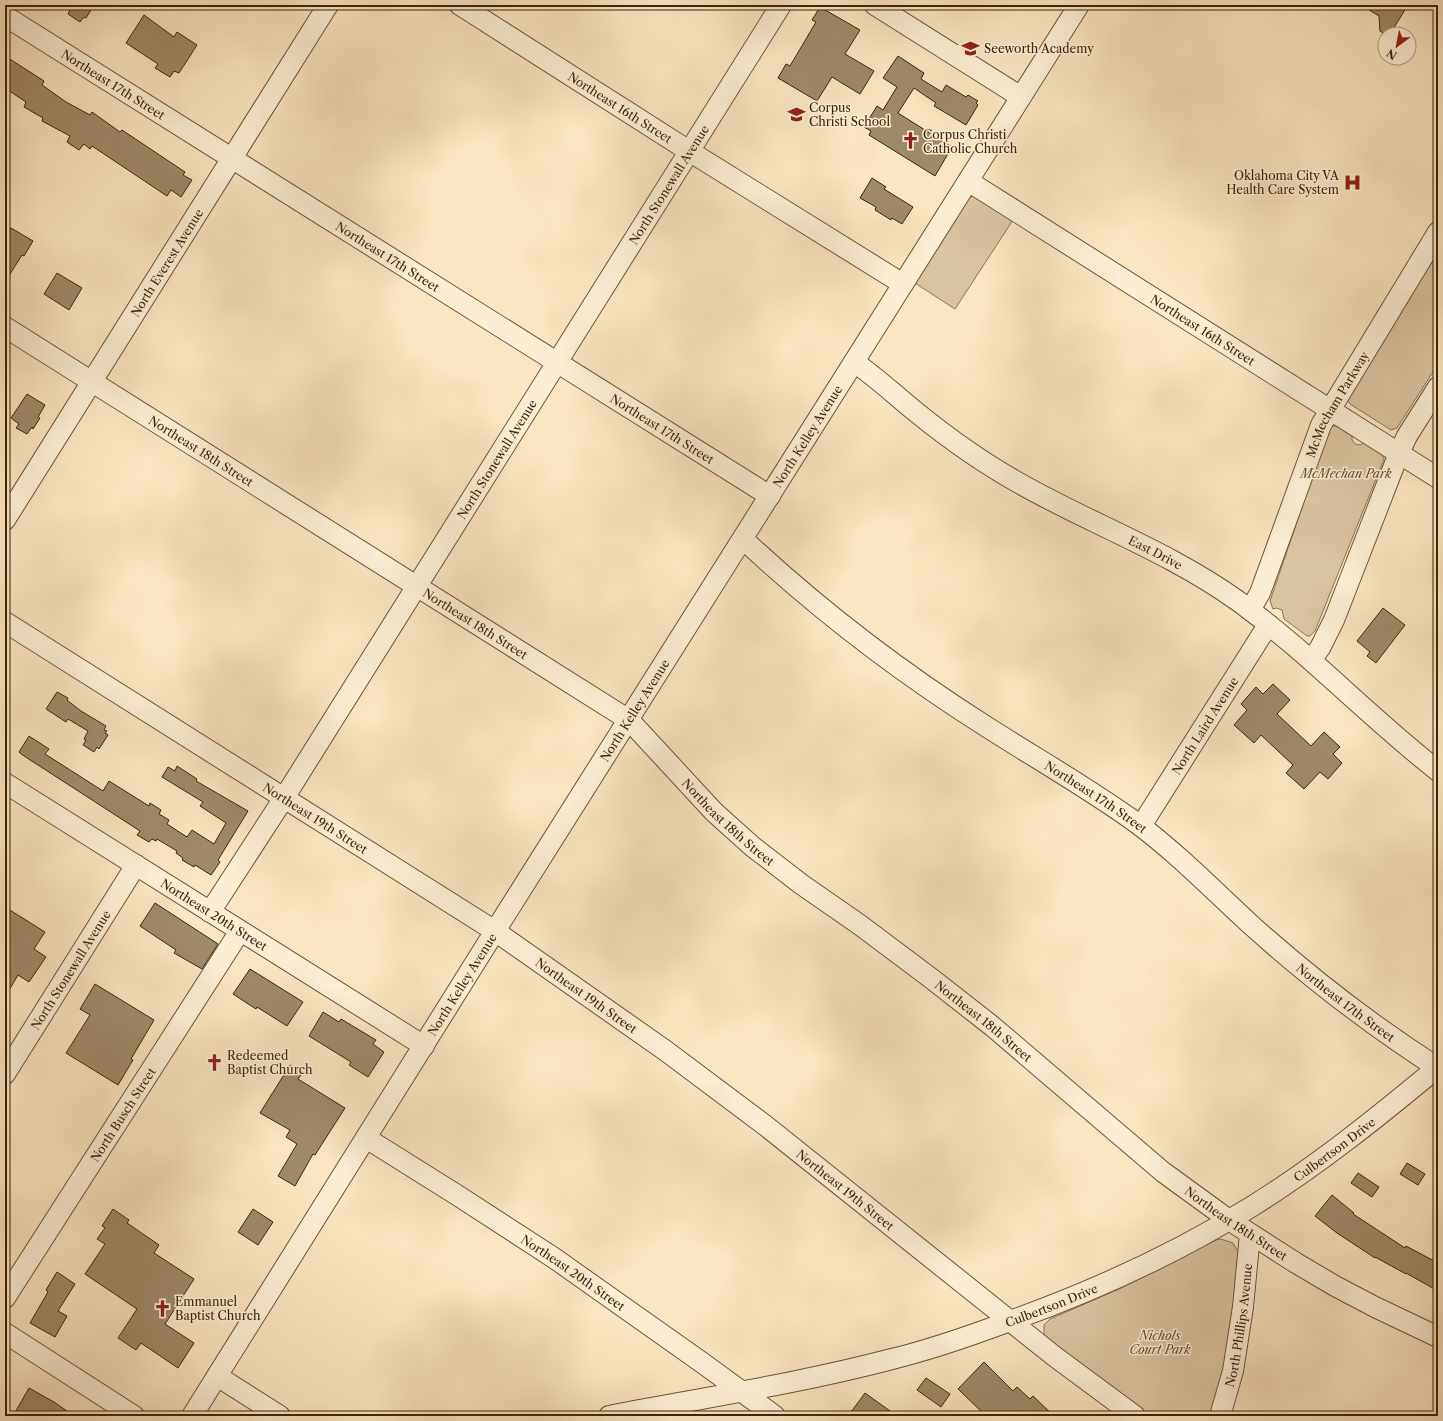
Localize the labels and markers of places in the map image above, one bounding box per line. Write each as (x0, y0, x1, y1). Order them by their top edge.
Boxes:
school or university icon: Seeworth Academy (961, 38, 981, 58)
place label: Seeworth Academy (984, 41, 1094, 56)
place label: Corpus Christi School (809, 100, 890, 129)
school or university icon: Corpus Christi School (786, 104, 806, 124)
place label: Corpus Christi Catholic Church (923, 127, 1018, 156)
church icon: Corpus Christi Catholic Church (900, 131, 920, 151)
place label: Oklahoma City VA Health Care System (1226, 168, 1340, 197)
hospital icon: Oklahoma City VA Health Care System (1342, 172, 1362, 192)
place label: Redeemed Baptist Church (227, 1048, 313, 1077)
church icon: Redeemed Baptist Church (204, 1052, 224, 1072)
place label: Emmanuel Baptist Church (175, 1294, 261, 1323)
church icon: Emmanuel Baptist Church (152, 1298, 172, 1318)

